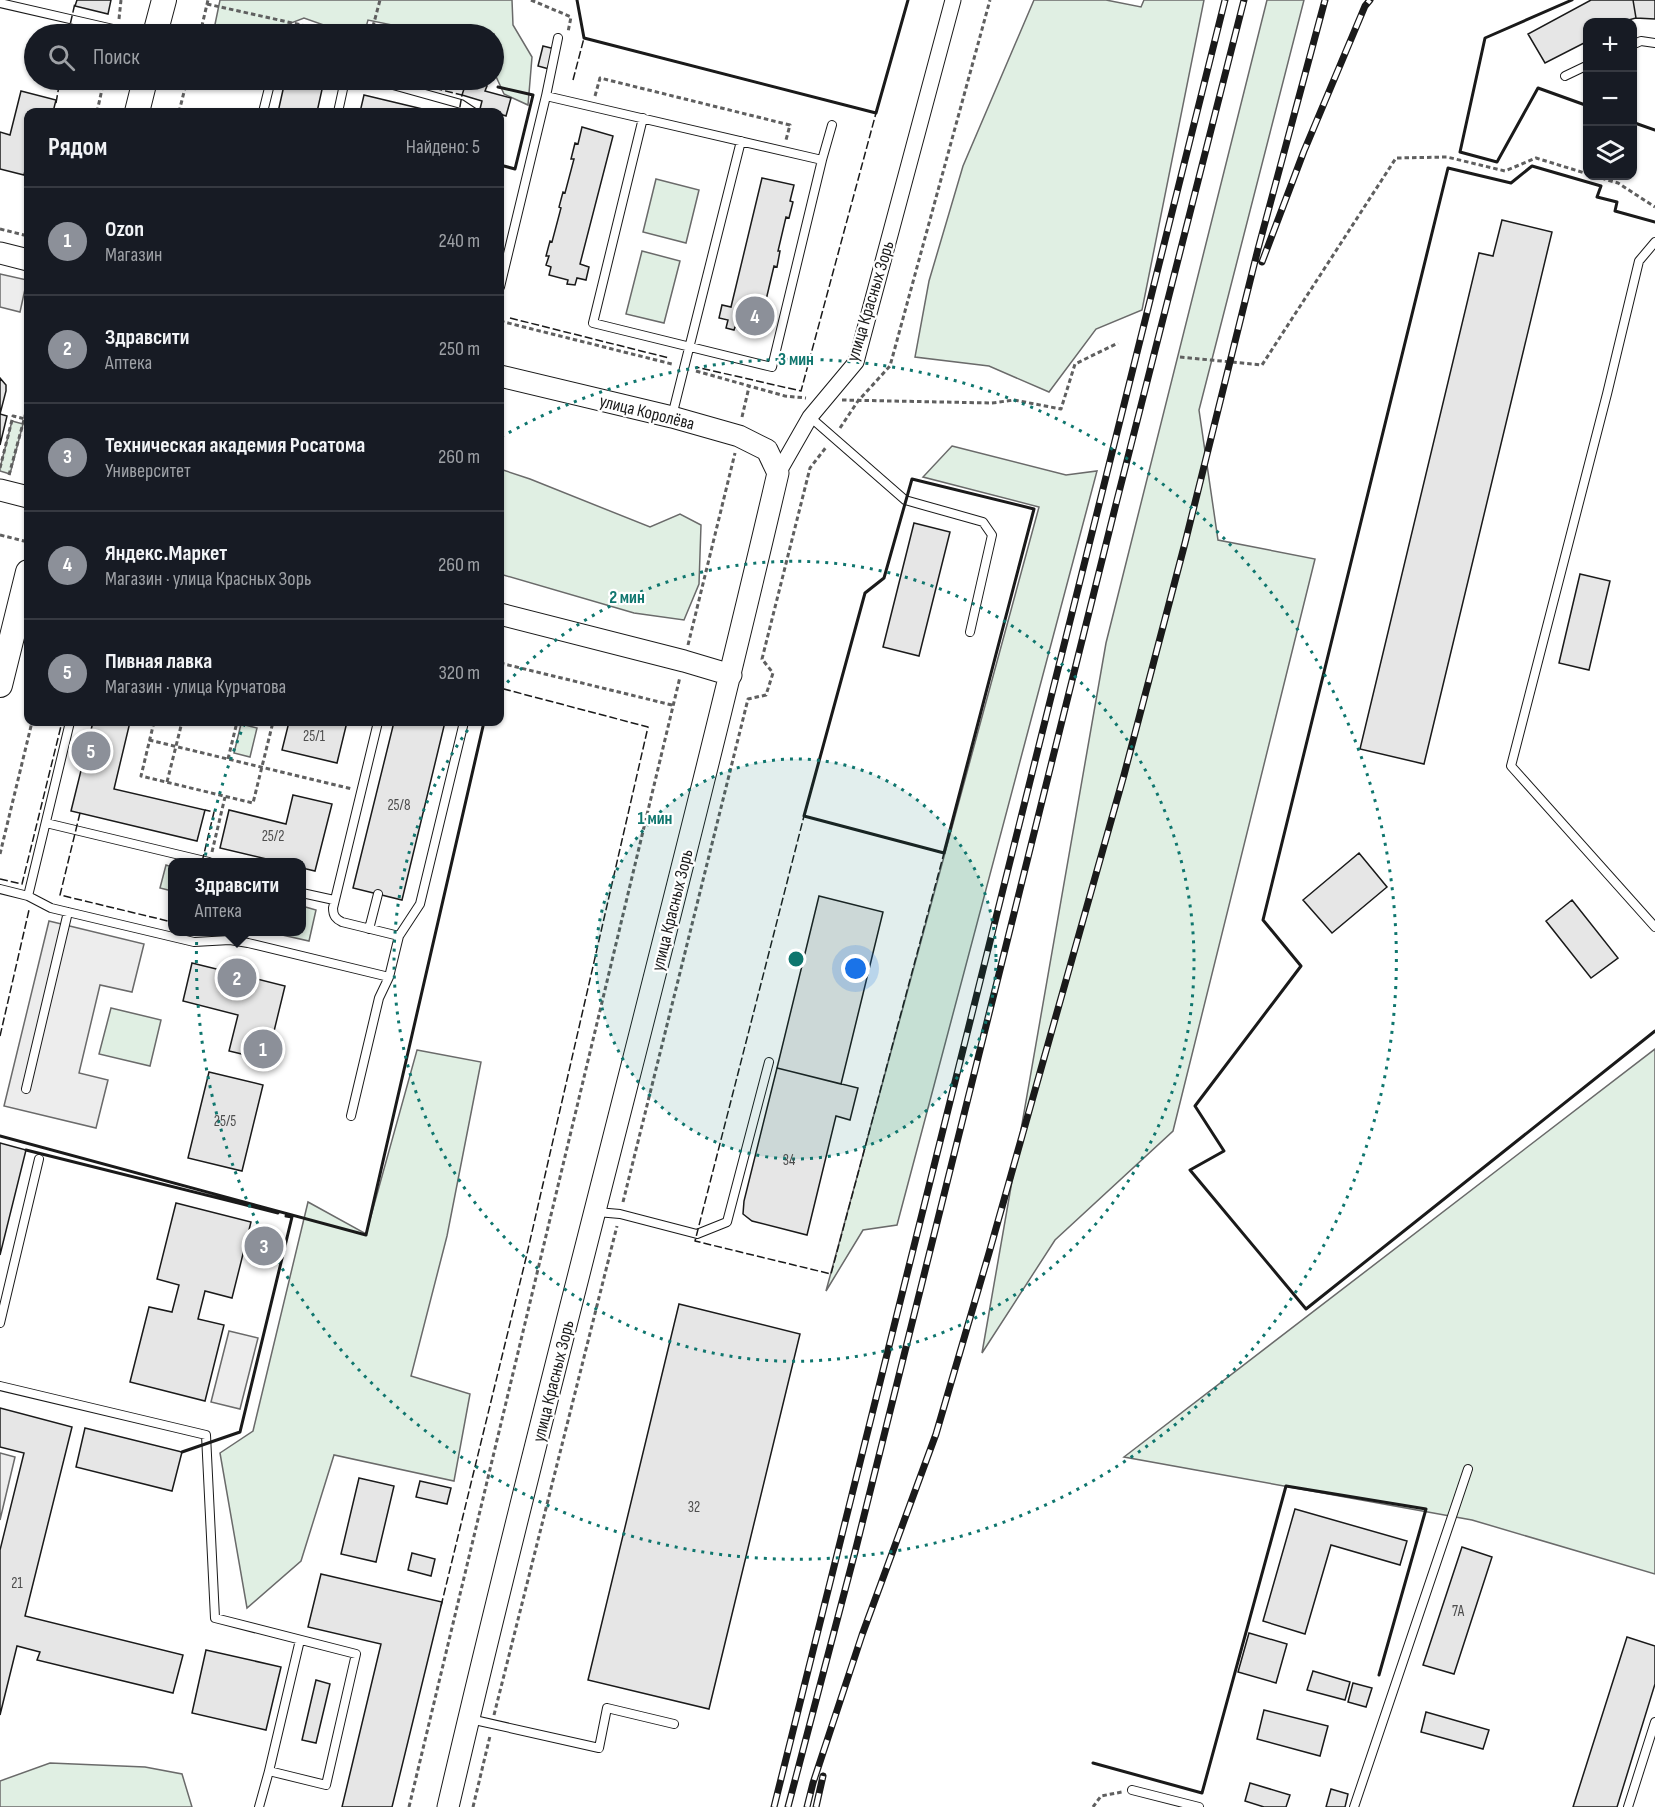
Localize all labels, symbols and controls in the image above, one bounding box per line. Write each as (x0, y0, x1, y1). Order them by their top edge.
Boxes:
map controls (1583, 18, 1637, 180)
button: + (1583, 18, 1637, 72)
search box (24, 24, 504, 90)
icon: search (45, 41, 78, 74)
text: Поиск (93, 44, 139, 71)
button: − (1583, 72, 1637, 126)
button: layers (1583, 126, 1637, 180)
text: Рядом (48, 132, 107, 163)
text: Найдено: 5 (406, 135, 480, 159)
text: Ozon (105, 216, 144, 243)
text: 1 (64, 229, 71, 253)
text: 240 m (439, 229, 480, 253)
street label: улица Красных Зорь (842, 238, 899, 364)
text: Магазин (105, 243, 162, 267)
pin: 4 (736, 294, 774, 338)
text: Здравсити (105, 324, 189, 351)
text: 2 (63, 337, 72, 361)
text: 250 m (439, 337, 480, 361)
text: 3 мин (778, 349, 814, 370)
text: Аптека (105, 351, 152, 375)
street label: улица Королёва (597, 391, 697, 434)
text: Техническая академия Росатома (105, 432, 365, 459)
text: 3 (63, 445, 72, 469)
text: 260 m (438, 445, 480, 469)
text: Университет (105, 459, 191, 483)
text: Яндекс.Маркет (105, 540, 227, 567)
text: 4 (63, 553, 72, 577)
text: 260 m (438, 553, 480, 577)
text: Магазин · улица Красных Зорь (105, 567, 311, 591)
text: 2 мин (609, 587, 645, 608)
text: Пивная лавка (105, 648, 212, 675)
text: 5 (63, 661, 72, 685)
text: 320 m (438, 661, 480, 685)
text: Магазин · улица Курчатова (105, 675, 286, 699)
house number: 25/1 (303, 727, 326, 746)
pin: 5 (72, 728, 110, 774)
house number: 25/8 (387, 796, 411, 815)
text: 1 мин (638, 808, 673, 829)
house number: 25/2 (262, 827, 284, 846)
street label: улица Красных Зорь (647, 847, 698, 973)
popup (168, 858, 306, 936)
text: Здравсити (195, 872, 279, 899)
text: Аптека (195, 899, 242, 923)
centre of rings (786, 949, 806, 969)
your location (841, 954, 870, 983)
pin: 2 (218, 956, 256, 1000)
pin: 1 (244, 1026, 282, 1072)
house number: 25/5 (214, 1112, 236, 1131)
house number: 34 (783, 1151, 795, 1170)
pin: 3 (244, 1224, 284, 1268)
street label: улица Красных Зорь (528, 1318, 579, 1444)
house number: 32 (688, 1498, 700, 1517)
house number: 21 (11, 1574, 23, 1593)
house number: 7А (1452, 1602, 1465, 1621)

